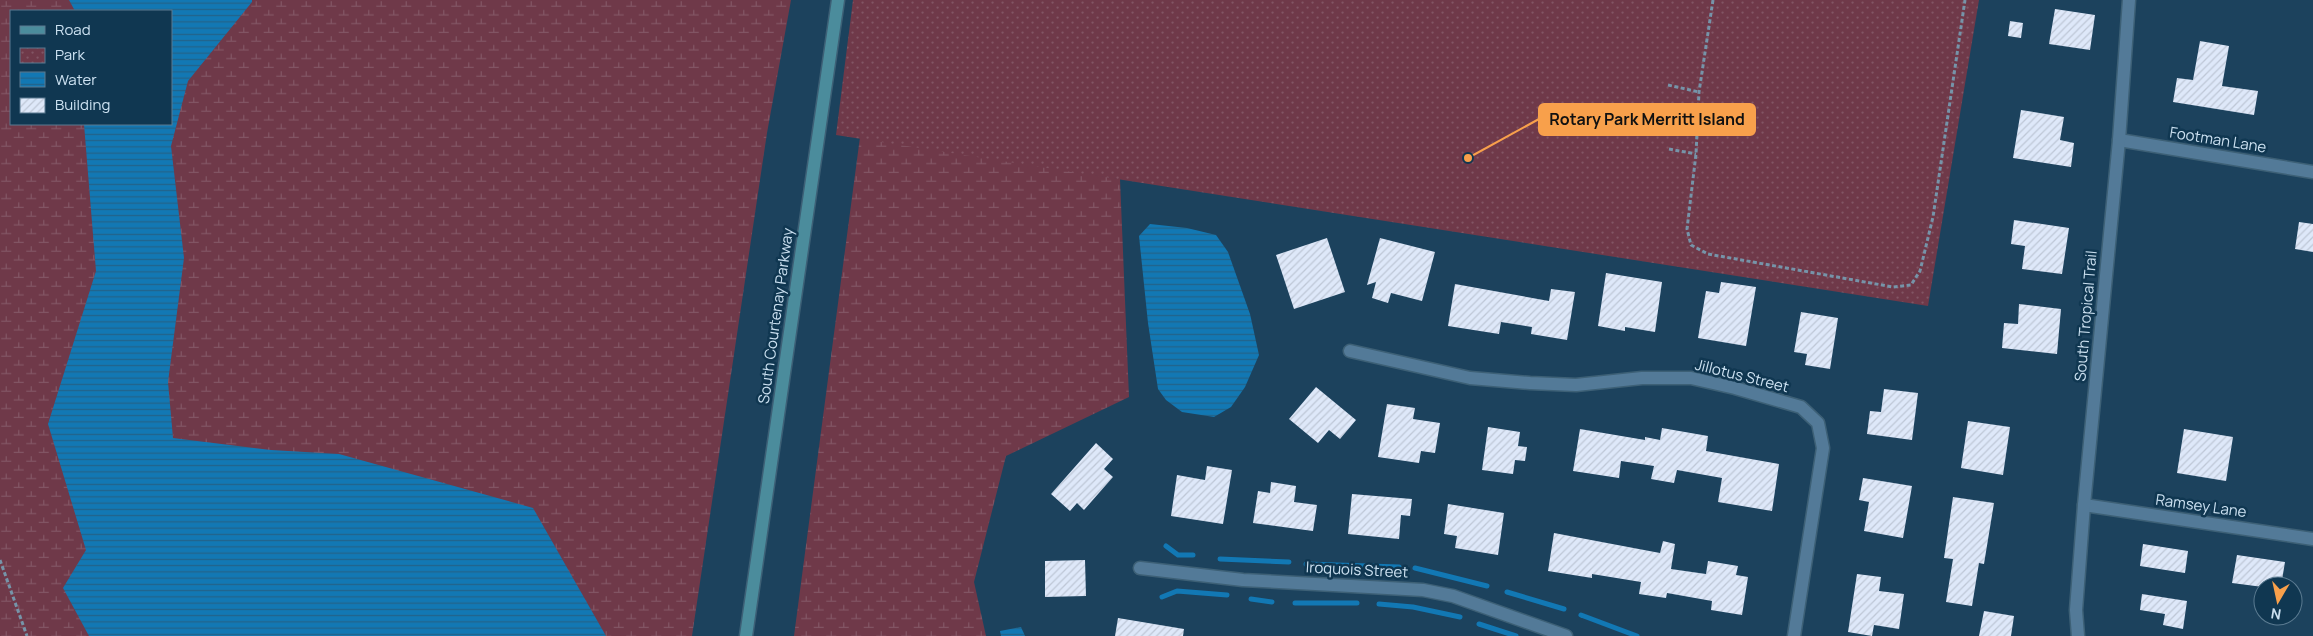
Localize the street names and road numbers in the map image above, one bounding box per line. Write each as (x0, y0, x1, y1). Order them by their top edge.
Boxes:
street label: Footman Lane (2168, 121, 2268, 158)
street label: South Courtenay Parkway (753, 226, 798, 405)
street label: South Tropical Trail (2069, 250, 2102, 382)
street label: Jillotus Street (1693, 354, 1791, 397)
street label: Ramsey Lane (2154, 489, 2248, 522)
street label: Iroquois Street (1305, 556, 1409, 583)

